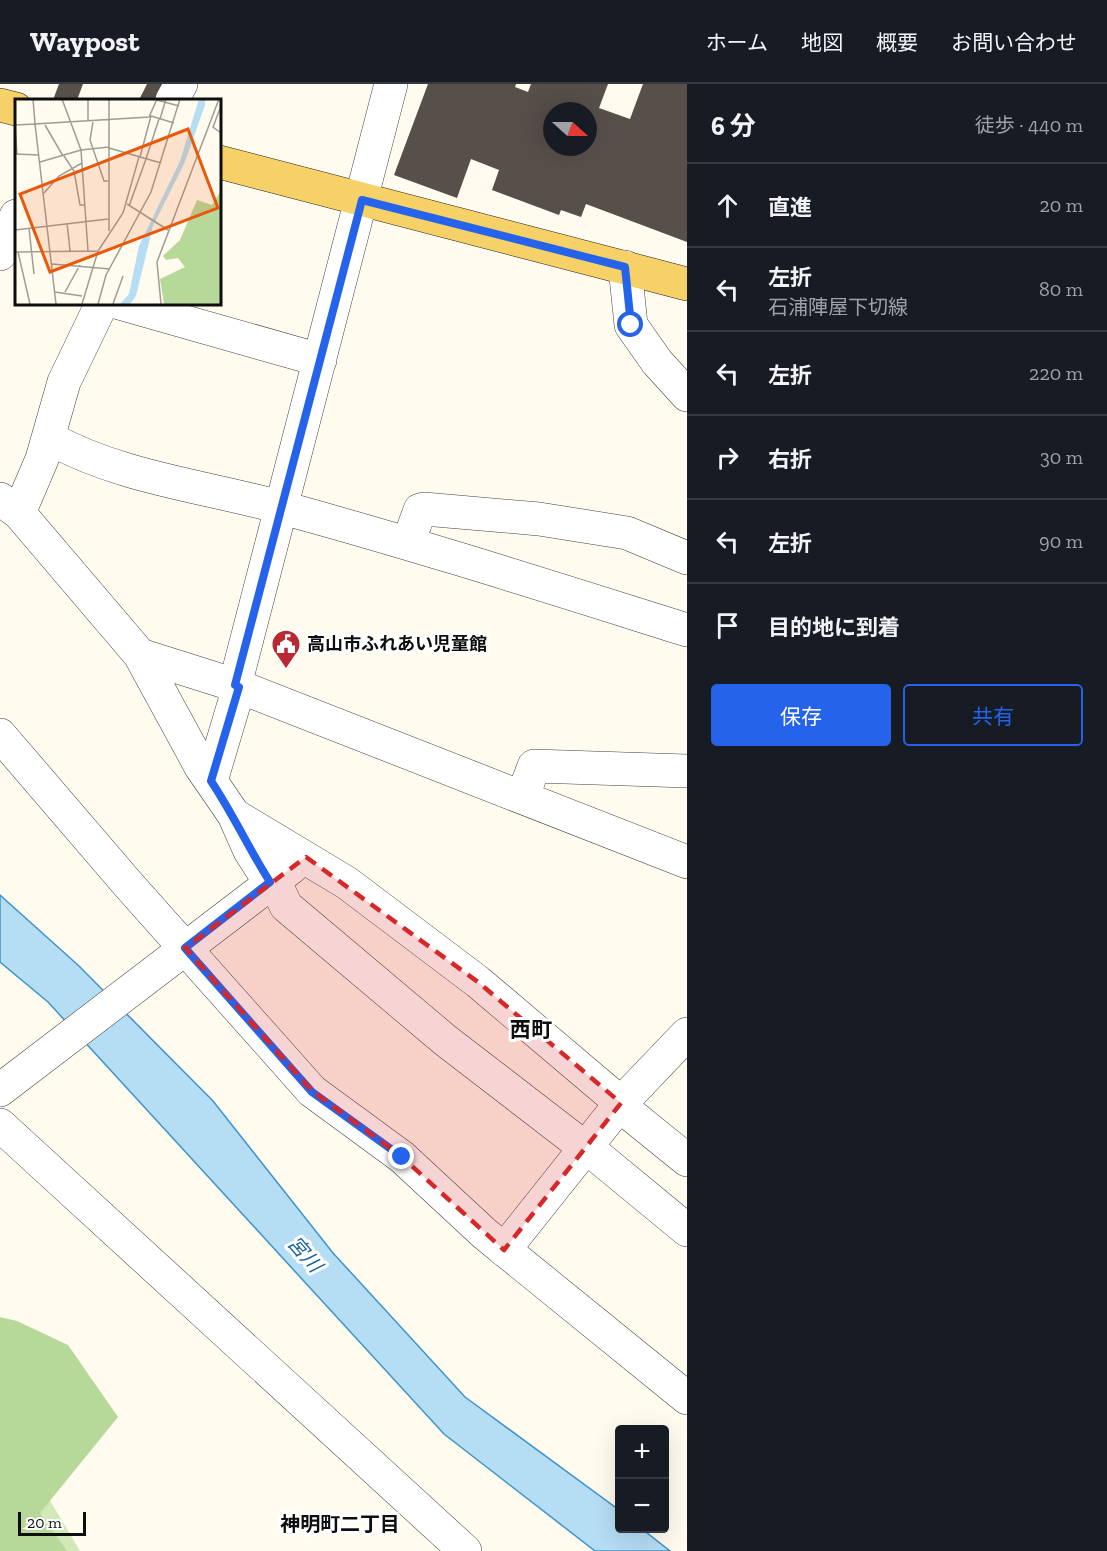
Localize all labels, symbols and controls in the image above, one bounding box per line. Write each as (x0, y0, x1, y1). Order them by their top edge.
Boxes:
text: Waypost (30, 25, 139, 58)
text: ホーム (706, 30, 768, 55)
text: 地図 (801, 30, 843, 55)
text: 概要 (876, 30, 918, 55)
text: お問い合わせ (951, 30, 1077, 55)
inset map (15, 99, 220, 304)
north arrow (543, 102, 597, 156)
text: 6 分 (711, 110, 756, 142)
text: 徒歩 · 440 m (975, 113, 1083, 137)
icon: ahead (711, 189, 744, 222)
text: 20 m (1039, 193, 1083, 217)
text: 直進 (768, 194, 812, 221)
text: 左折 (768, 264, 812, 291)
icon: left (711, 273, 744, 306)
text: 80 m (1039, 277, 1083, 301)
text: 石浦陣屋下切線 (768, 295, 908, 319)
route start (617, 311, 643, 337)
icon: left (711, 357, 744, 390)
text: 220 m (1029, 361, 1083, 385)
text: 左折 (768, 362, 812, 389)
icon: right (711, 441, 744, 474)
text: 30 m (1040, 445, 1083, 469)
text: 右折 (768, 446, 812, 473)
icon: left (711, 525, 744, 558)
text: 90 m (1039, 529, 1083, 553)
text: 左折 (768, 530, 812, 557)
icon: arrive (711, 609, 744, 642)
text: 目的地に到着 (768, 614, 900, 641)
public building icon: 高山市ふれあい児童館 (270, 628, 302, 670)
place label: 高山市ふれあい児童館 (307, 633, 487, 655)
button: 保存 (711, 684, 891, 746)
button: 共有 (903, 684, 1083, 746)
district label: 西町 (510, 1017, 552, 1042)
route end (388, 1143, 414, 1169)
water label: 宮川 (283, 1231, 328, 1278)
map controls (615, 1425, 669, 1533)
button: + (615, 1425, 669, 1479)
button: − (615, 1479, 669, 1533)
scale bar (18, 1509, 86, 1536)
district label: 神明町二丁目 (280, 1512, 400, 1536)
text: 20 m (27, 1513, 62, 1532)

